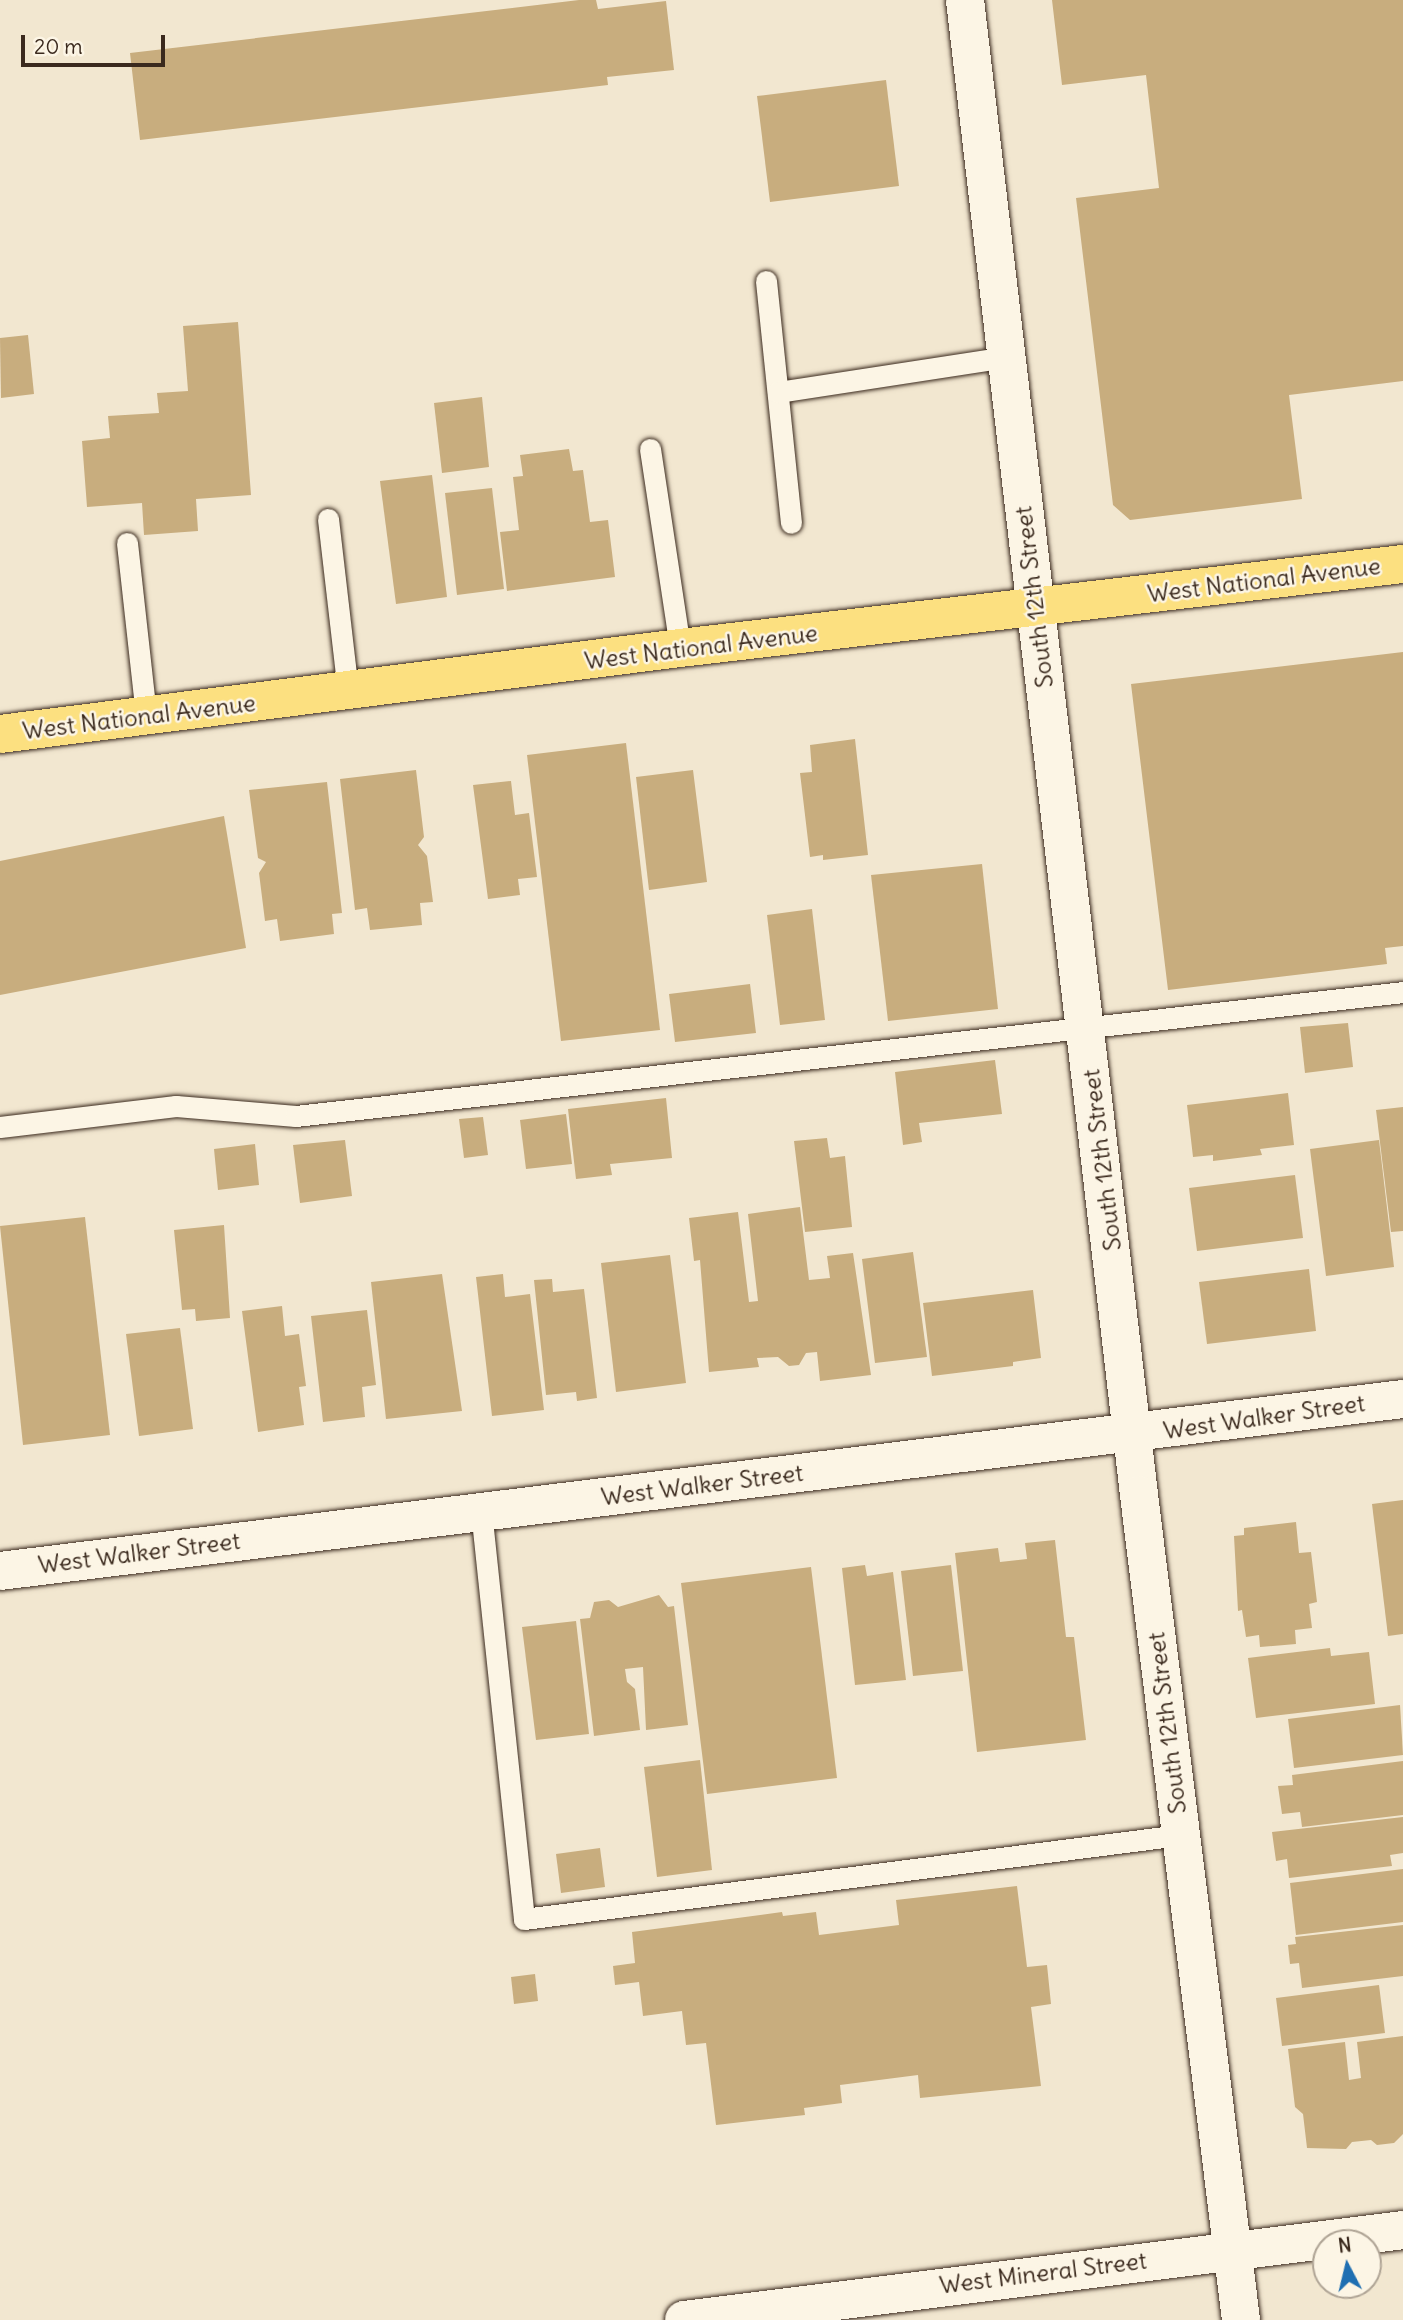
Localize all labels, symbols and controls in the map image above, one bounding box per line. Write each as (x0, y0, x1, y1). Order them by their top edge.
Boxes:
scale bar (24, 21, 168, 65)
text: 20 m (34, 33, 83, 60)
street label: South 12th Street (1009, 504, 1059, 690)
street label: West National Avenue (1146, 551, 1382, 609)
street label: West National Avenue (583, 618, 819, 676)
street label: West National Avenue (21, 688, 257, 746)
street label: South 12th Street (1077, 1067, 1127, 1253)
street label: West Walker Street (1161, 1389, 1367, 1445)
street label: West Walker Street (599, 1458, 805, 1512)
street label: West Walker Street (36, 1526, 242, 1580)
street label: South 12th Street (1142, 1630, 1192, 1816)
north arrow (1312, 2229, 1382, 2299)
text: N (1337, 2232, 1353, 2258)
street label: West Mineral Street (938, 2246, 1148, 2300)

